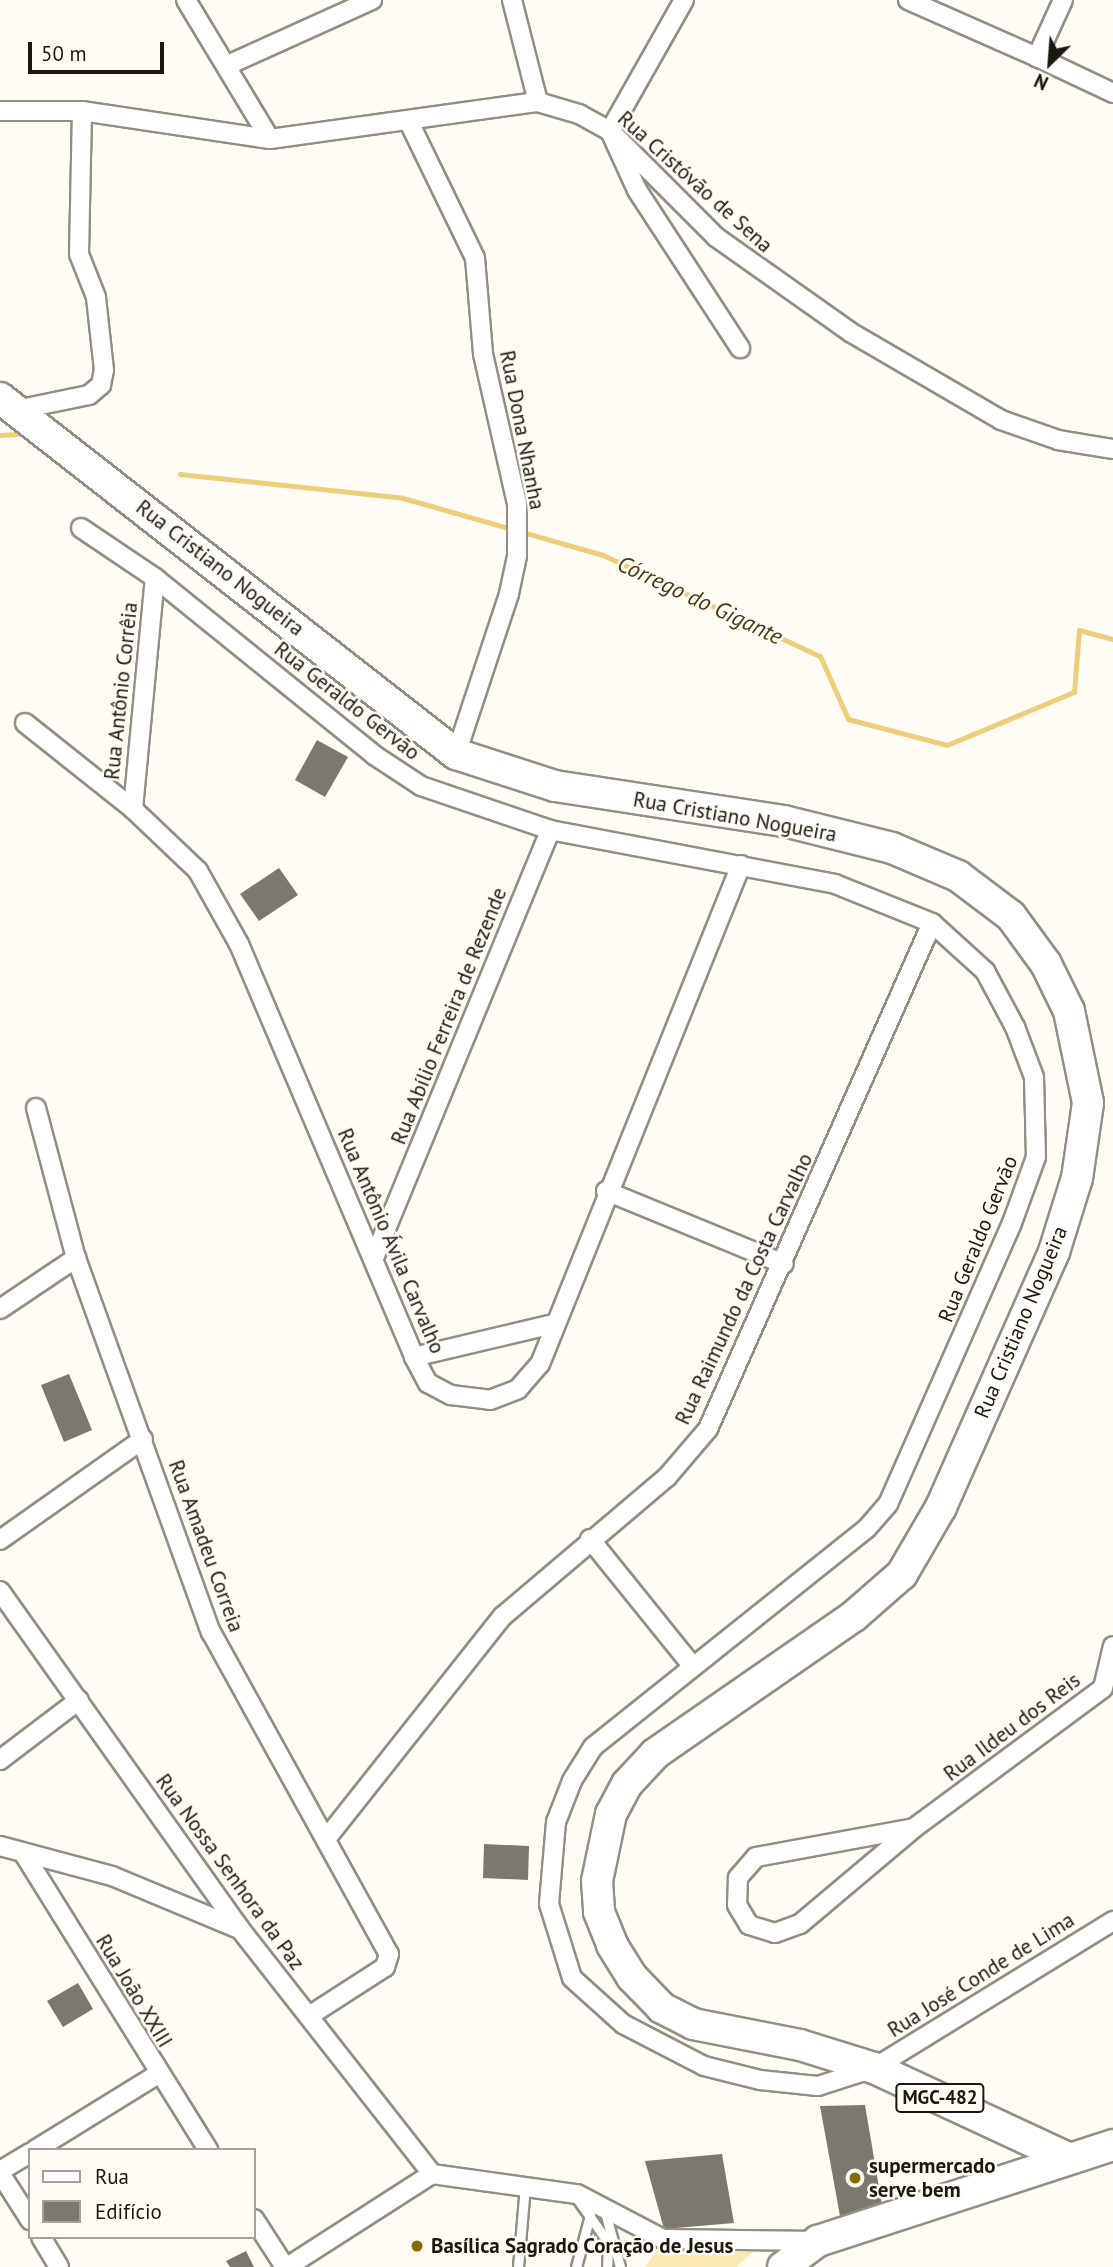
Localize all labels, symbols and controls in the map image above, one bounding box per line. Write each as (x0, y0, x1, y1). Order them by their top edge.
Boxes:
scale bar (32, 28, 168, 72)
north arrow (1015, 28, 1085, 98)
text: 50 m (41, 40, 87, 67)
text: N (1030, 69, 1052, 96)
street label: Rua Cristóvão de Sena (612, 106, 778, 258)
street label: Rua Dona Nhanha (494, 348, 550, 512)
street label: Rua Cristiano Nogueira (131, 495, 309, 641)
water label: Córrego do Gigante (613, 550, 787, 650)
street label: Rua Antônio Corrêia (99, 601, 143, 781)
street label: Rua Geraldo Gervão (269, 636, 425, 766)
street label: Rua Cristiano Nogueira (631, 787, 839, 847)
street label: Rua Abílio Ferreira de Rezende (386, 884, 512, 1148)
street label: Rua Antônio Ávila Carvalho (332, 1124, 450, 1358)
street label: Rua Raimundo da Costa Carvalho (670, 1149, 818, 1429)
street label: Rua Geraldo Gervão (933, 1152, 1023, 1326)
street label: Rua Cristiano Nogueira (969, 1222, 1073, 1422)
street label: Rua Amadeu Correia (163, 1456, 249, 1636)
street label: Rua Ildeu dos Reis (939, 1667, 1085, 1787)
street label: Rua Nossa Senhora da Paz (150, 1769, 310, 1975)
street label: Rua José Conde de Lima (883, 1907, 1079, 2043)
street label: Rua João XXIII (90, 1930, 178, 2052)
road number: MGC-482 (894, 2082, 986, 2114)
legend (28, 2148, 256, 2239)
place label: supermercado serve bem (869, 2153, 996, 2203)
text: Rua (95, 2163, 129, 2190)
marker: supermercado serve bem (847, 2170, 863, 2186)
text: Edifício (95, 2198, 162, 2225)
place label: Basílica Sagrado Coração de Jesus (431, 2233, 734, 2259)
marker: Basílica Sagrado Coração de Jesus (409, 2238, 425, 2254)

